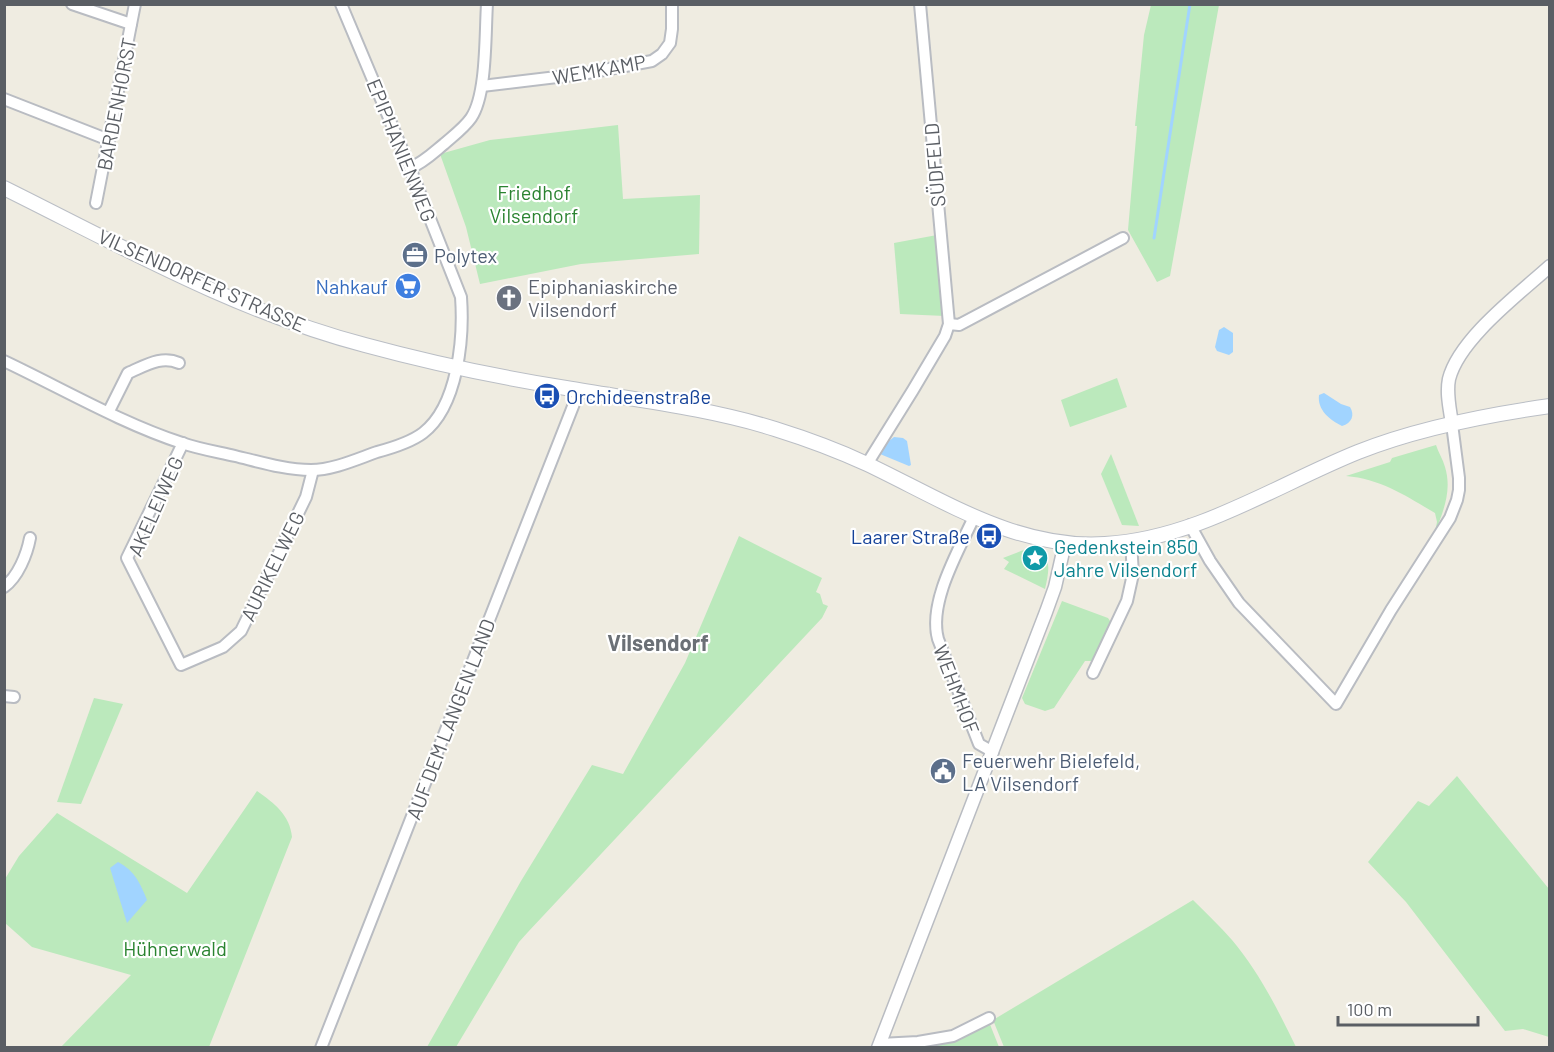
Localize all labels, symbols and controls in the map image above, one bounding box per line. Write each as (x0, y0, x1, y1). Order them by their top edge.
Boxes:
street label: BARDENHORST (91, 36, 141, 172)
street label: WEMKAMP (550, 49, 648, 89)
street label: EPIPHANIENWEG (362, 75, 442, 225)
street label: SÜDFELD (918, 122, 950, 208)
park label: Friedhof Vilsendorf (490, 180, 578, 227)
street label: VILSENDORFER STRASSE (95, 223, 309, 337)
office icon: Polytex (400, 240, 430, 270)
place label: Polytex (434, 243, 498, 267)
supermarket icon: Nahkauf (393, 271, 423, 301)
place label: Nahkauf (316, 274, 388, 298)
place label: Epiphaniaskirche Vilsendorf (528, 274, 678, 321)
church icon: Epiphaniaskirche Vilsendorf (494, 283, 524, 313)
bus stop icon: Orchideenstraße (532, 381, 562, 411)
place label: Orchideenstraße (566, 384, 711, 408)
street label: AKELEIWEG (122, 452, 188, 560)
street label: AURIKELWEG (235, 507, 309, 625)
bus stop icon: Laarer Straße (974, 521, 1004, 551)
place label: Laarer Straße (851, 524, 970, 548)
place label: Gedenkstein 850 Jahre Vilsendorf (1054, 534, 1198, 581)
place icon: Gedenkstein 850 Jahre Vilsendorf (1020, 543, 1050, 573)
street label: AUF DEM LANGEN LAND (401, 615, 499, 823)
district label: Vilsendorf (607, 629, 709, 655)
street label: WEHMHOF (929, 641, 985, 737)
place label: Feuerwehr Bielefeld, LA Vilsendorf (962, 748, 1140, 795)
public building icon: Feuerwehr Bielefeld, LA Vilsendorf (928, 756, 958, 786)
park label: Hühnerwald (123, 936, 227, 960)
scale bar (1338, 989, 1478, 1027)
text: 100 m (1347, 998, 1392, 1020)

